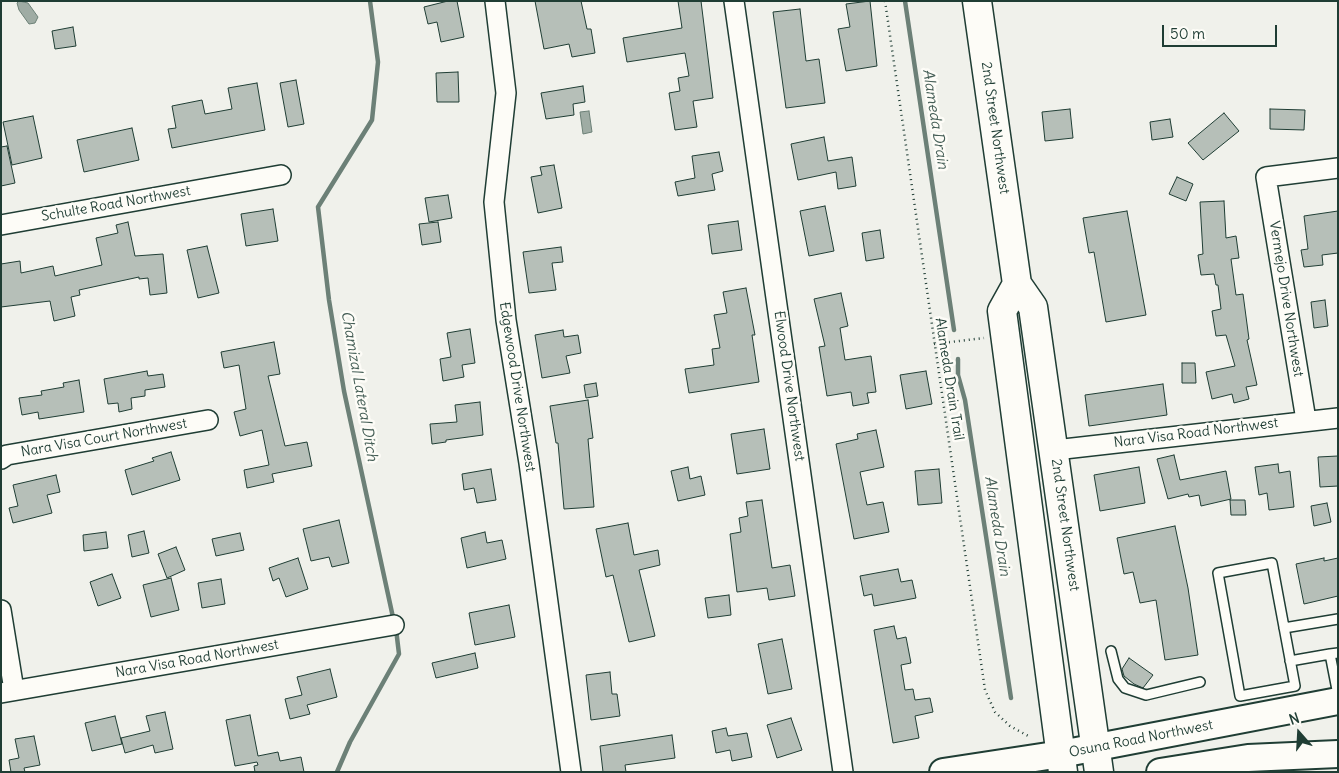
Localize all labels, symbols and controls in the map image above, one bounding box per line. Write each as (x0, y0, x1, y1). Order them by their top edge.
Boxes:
scale bar (1164, 15, 1279, 47)
text: 50 m (1170, 24, 1205, 43)
street label: 2nd Street Northwest (977, 61, 1013, 195)
water label: Alameda Drain (918, 68, 952, 170)
street label: Schulte Road Northwest (40, 183, 192, 225)
street label: Vermejo Drive Northwest (1265, 220, 1307, 378)
street label: Edgewood Drive Northwest (495, 301, 539, 473)
water label: Chamizal Lateral Ditch (337, 309, 381, 463)
street label: Elwood Drive Northwest (770, 310, 808, 462)
street label: Alameda Drain Trail (931, 317, 967, 441)
street label: Nara Visa Court Northwest (20, 415, 188, 461)
street label: Nara Visa Road Northwest (1113, 415, 1279, 451)
street label: 2nd Street Northwest (1047, 458, 1083, 592)
water label: Alameda Drain (980, 475, 1014, 577)
street label: Nara Visa Road Northwest (114, 636, 280, 682)
north arrow (1274, 708, 1324, 758)
text: N (1287, 709, 1302, 729)
street label: Osuna Road Northwest (1068, 717, 1214, 761)

